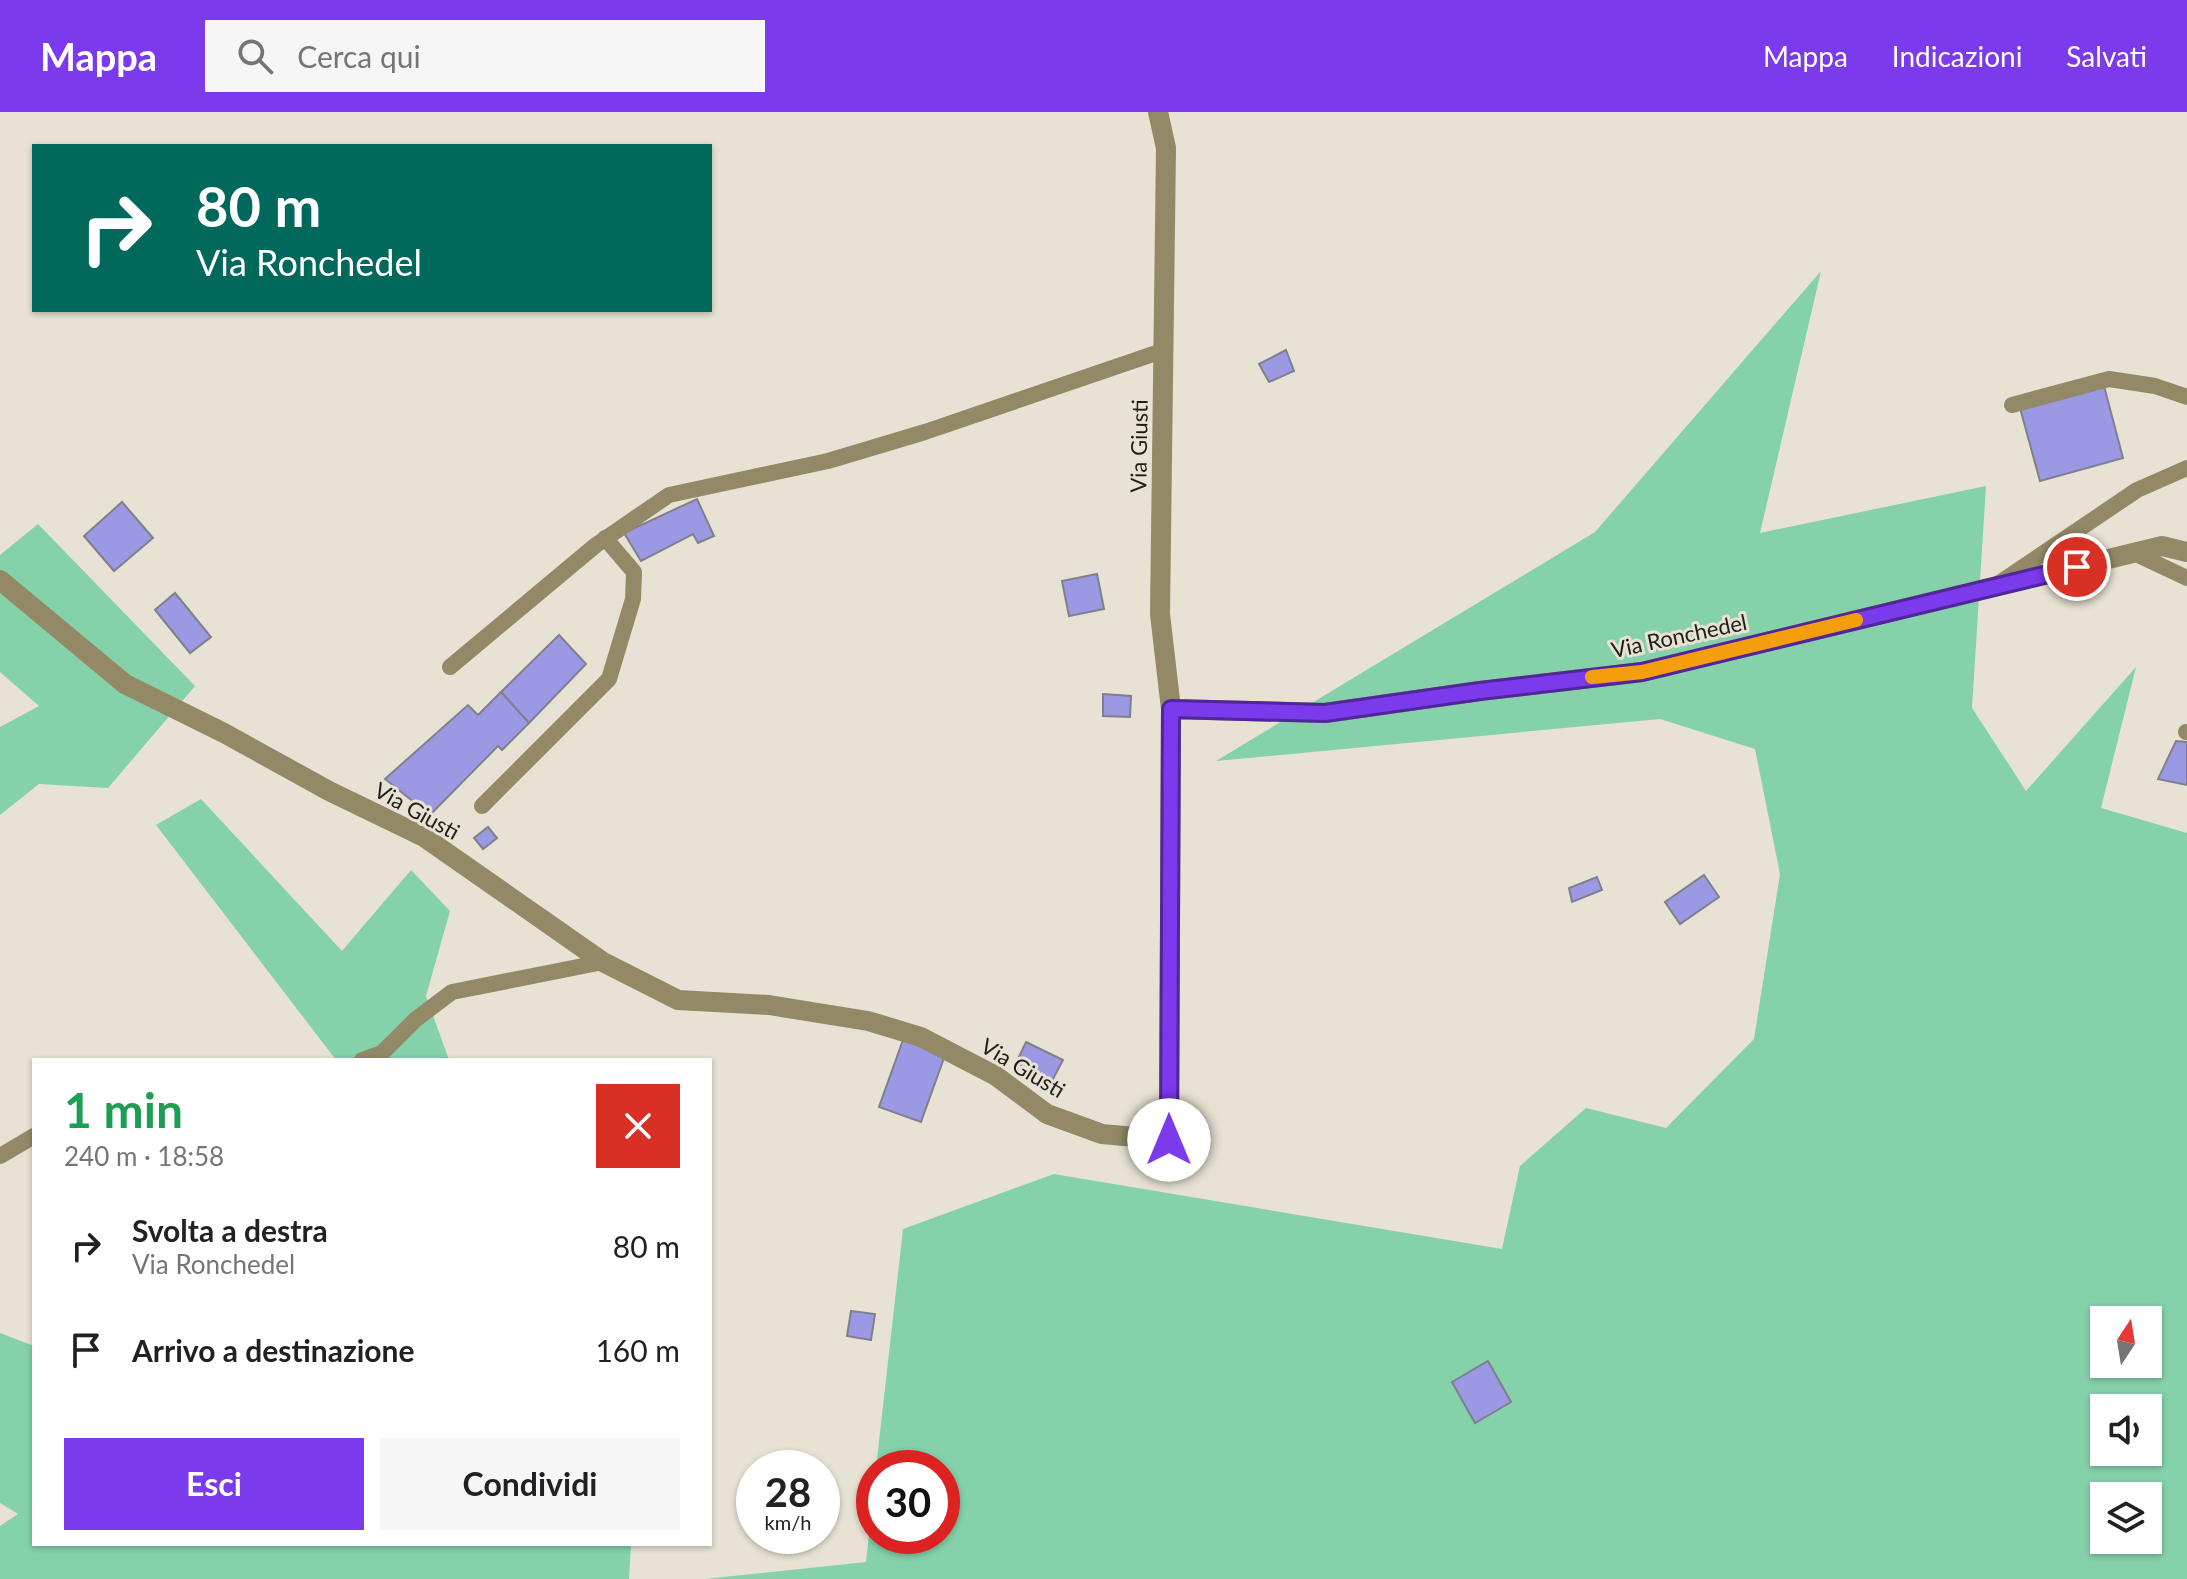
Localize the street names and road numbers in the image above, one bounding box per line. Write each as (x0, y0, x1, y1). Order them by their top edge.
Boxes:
street label: Via Giusti (1124, 399, 1153, 493)
street label: Via Ronchedel (1609, 608, 1749, 663)
street label: Via Giusti (370, 776, 465, 845)
street label: Via Giusti (976, 1032, 1070, 1103)

